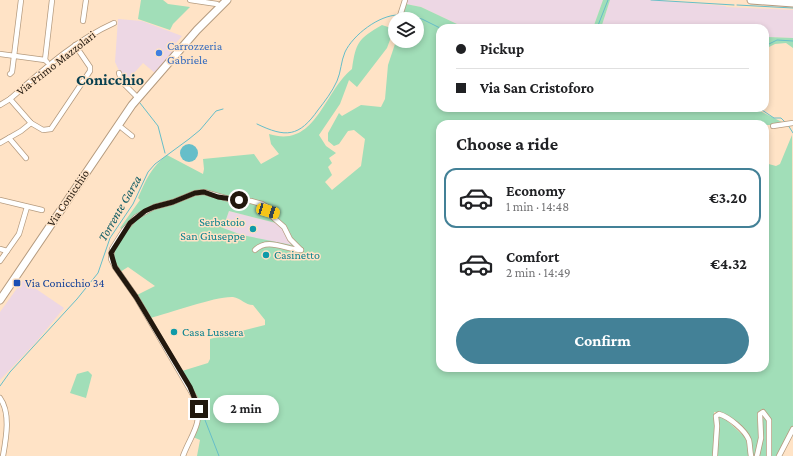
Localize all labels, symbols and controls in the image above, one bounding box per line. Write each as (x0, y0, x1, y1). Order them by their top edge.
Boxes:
map controls (388, 12, 424, 48)
button: layers (388, 12, 424, 48)
street label: Via Primo Mazzolari (14, 28, 98, 98)
place label: Carrozzeria Gabriele (167, 39, 223, 67)
text: Pickup (480, 41, 524, 57)
marker: Carrozzeria Gabriele (154, 48, 164, 58)
district label: Conicchio (76, 71, 144, 88)
text: Via San Cristoforo (480, 80, 594, 96)
text: Choose a ride (456, 134, 558, 154)
street label: Via Conicchio (44, 167, 92, 229)
water label: Torrente Garza (95, 173, 144, 244)
icon: car (458, 180, 494, 216)
text: Economy (506, 183, 565, 199)
text: €3.20 (709, 190, 747, 206)
route start (230, 191, 248, 209)
text: 1 min · 14:48 (506, 199, 569, 214)
car (255, 202, 281, 220)
place label: Serbatoio San Giuseppe (180, 215, 245, 243)
marker: Serbatoio San Giuseppe (248, 224, 258, 234)
icon: car (458, 246, 494, 282)
place label: Casinetto (274, 248, 320, 262)
text: Comfort (506, 249, 560, 265)
marker: Casinetto (261, 250, 271, 260)
text: €4.32 (710, 256, 747, 272)
text: 2 min · 14:49 (506, 265, 571, 280)
place label: Via Conicchio 34 (25, 276, 105, 290)
marker: Via Conicchio 34 (12, 278, 22, 288)
button: Confirm (456, 318, 749, 364)
place label: Casa Lussera (182, 325, 244, 339)
marker: Casa Lussera (169, 327, 179, 337)
callout: 2 min (213, 395, 279, 423)
route end (190, 400, 208, 418)
text: 2 min (230, 401, 262, 416)

